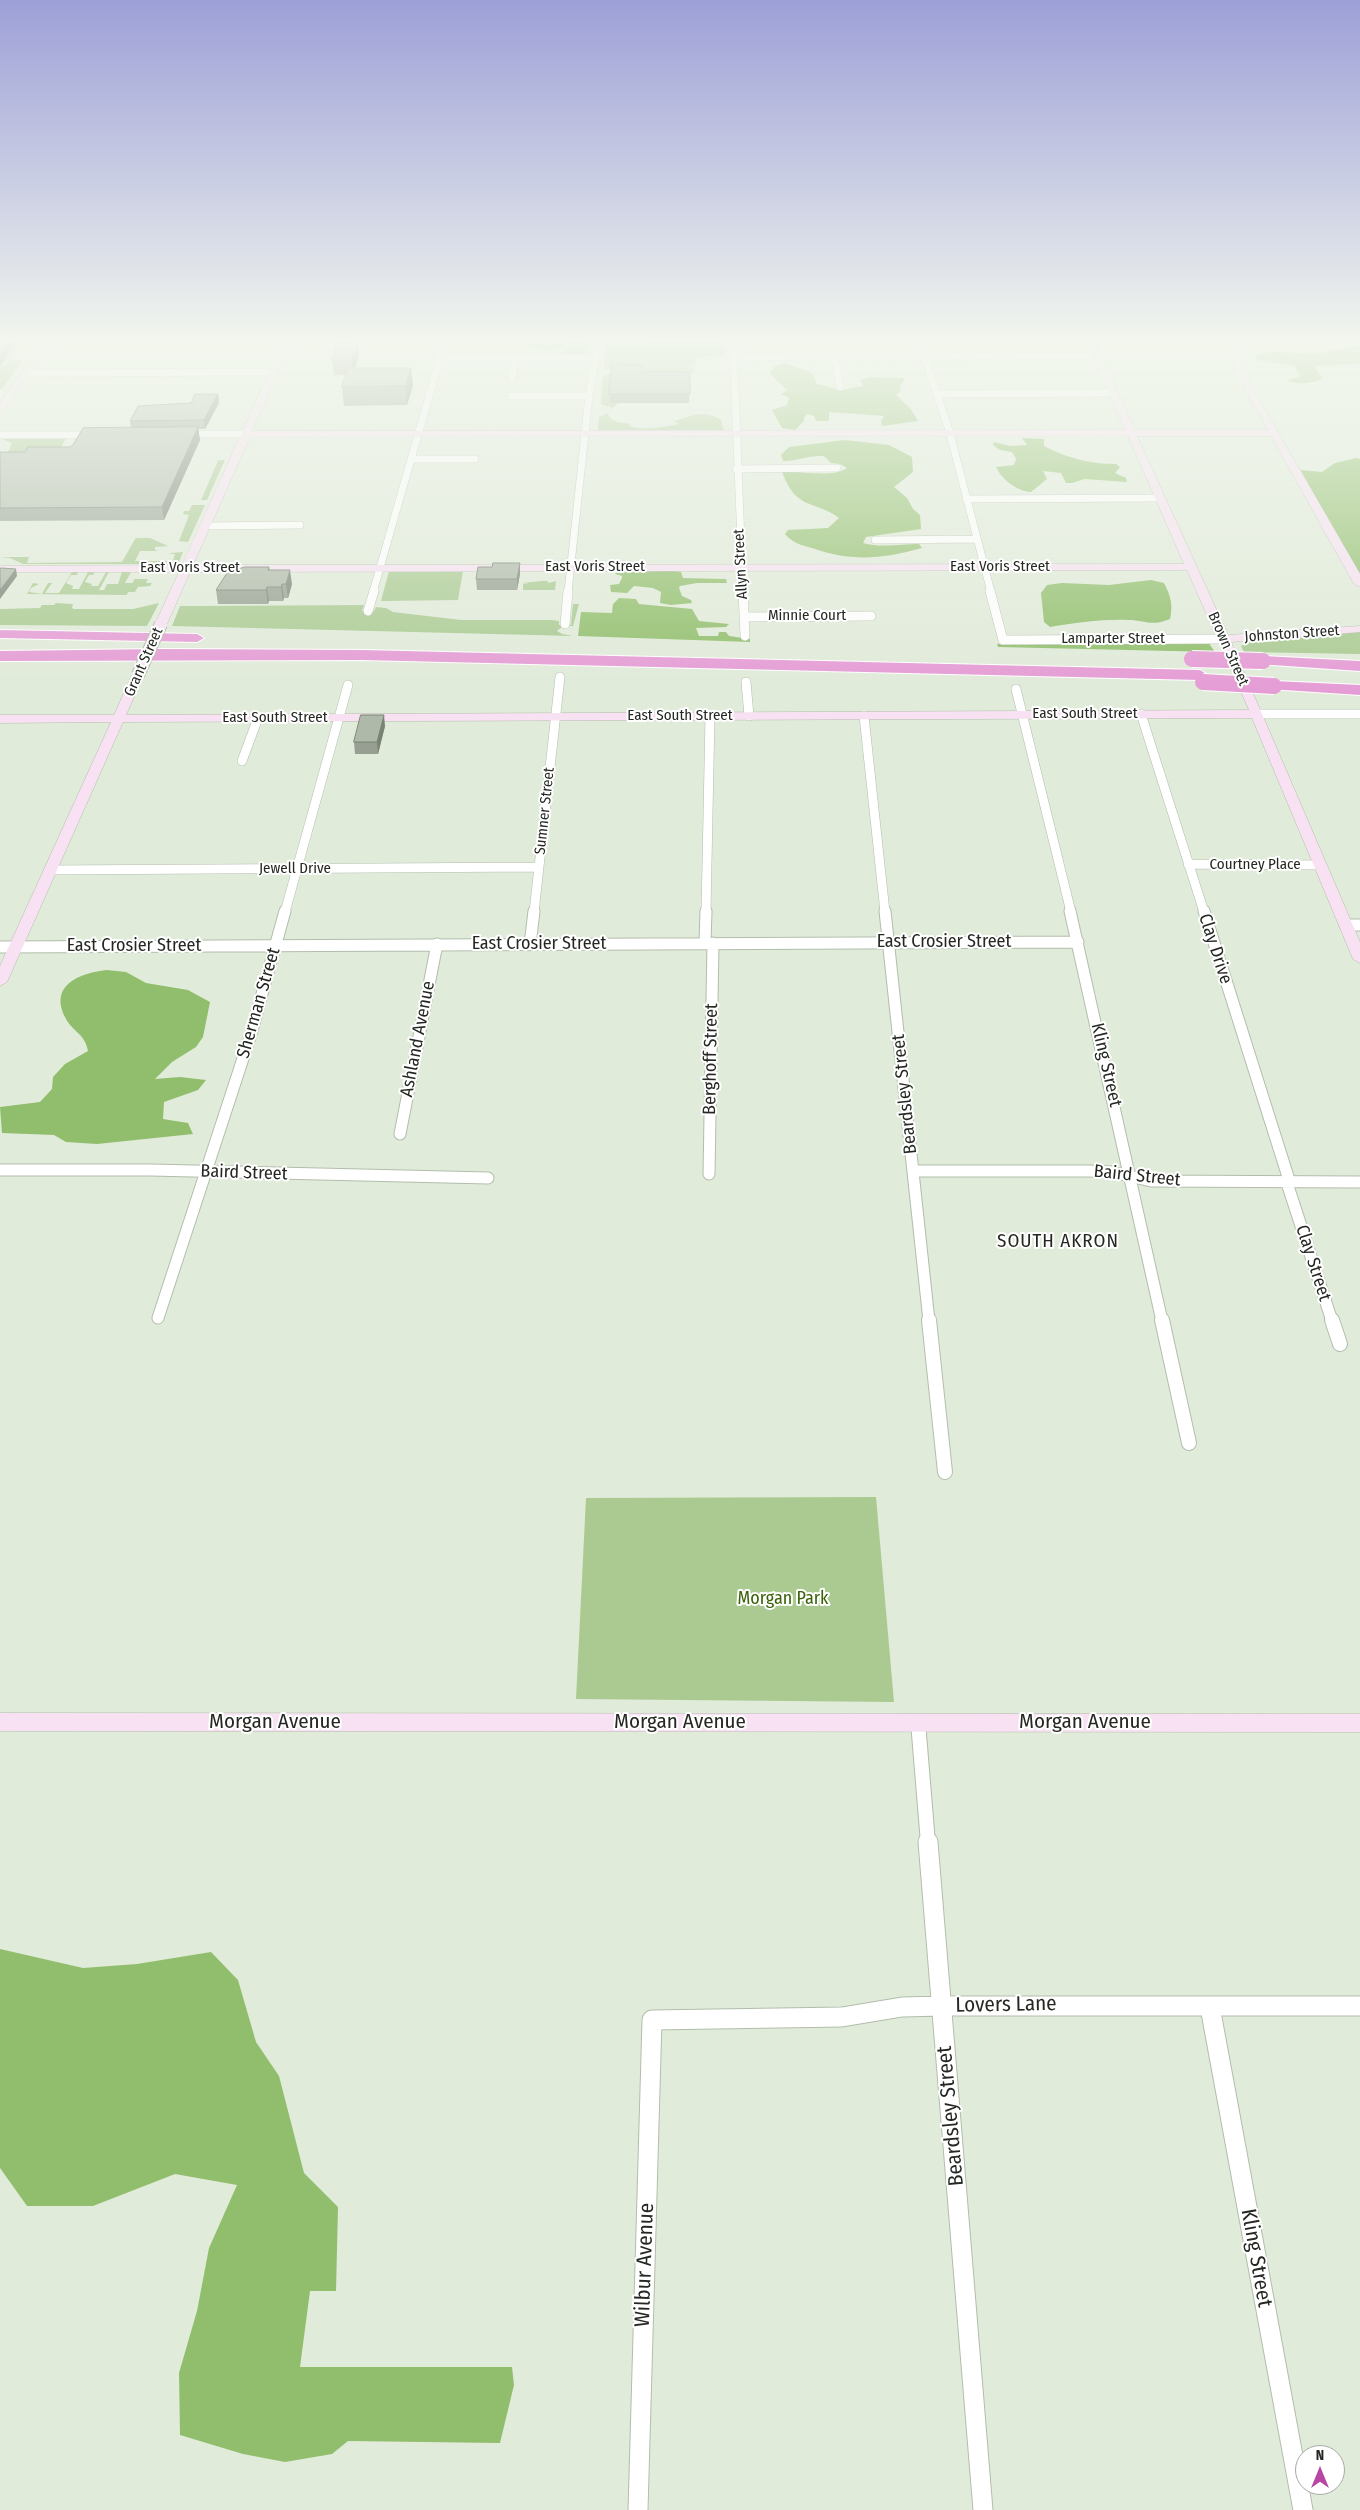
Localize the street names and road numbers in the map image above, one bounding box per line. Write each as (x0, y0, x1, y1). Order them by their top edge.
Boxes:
street label: Allyn Street (730, 528, 752, 600)
street label: East Voris Street (545, 558, 645, 576)
street label: East Voris Street (950, 558, 1050, 576)
street label: East Voris Street (140, 559, 240, 577)
street label: Minnie Court (768, 607, 846, 625)
street label: Brown Street (1204, 609, 1252, 689)
street label: Johnston Street (1244, 622, 1340, 646)
street label: Grant Street (121, 625, 167, 699)
street label: Lamparter Street (1061, 630, 1165, 648)
street label: East South Street (1032, 705, 1138, 723)
street label: East South Street (627, 707, 733, 725)
street label: East South Street (222, 709, 328, 727)
street label: Sumner Street (531, 766, 559, 856)
street label: Courtney Place (1209, 856, 1301, 874)
street label: Jewell Drive (259, 860, 331, 878)
street label: Clay Drive (1194, 911, 1236, 987)
street label: East Crosier Street (877, 931, 1011, 953)
street label: East Crosier Street (472, 933, 606, 955)
street label: East Crosier Street (67, 935, 201, 957)
street label: Sherman Street (233, 945, 285, 1061)
street label: Ashland Avenue (396, 979, 440, 1099)
street label: Berghoff Street (699, 1003, 723, 1115)
street label: Kling Street (1086, 1021, 1126, 1109)
street label: Beardsley Street (888, 1033, 922, 1155)
street label: Baird Street (200, 1161, 288, 1185)
street label: Baird Street (1093, 1161, 1181, 1191)
street label: Clay Street (1291, 1222, 1335, 1304)
street label: Morgan Avenue (209, 1709, 341, 1735)
street label: Morgan Avenue (614, 1709, 746, 1735)
street label: Morgan Avenue (1019, 1709, 1151, 1735)
street label: Lovers Lane (955, 1992, 1057, 2018)
street label: Beardsley Street (932, 2045, 970, 2187)
street label: Wilbur Avenue (630, 2203, 660, 2327)
street label: Kling Street (1235, 2207, 1277, 2309)

